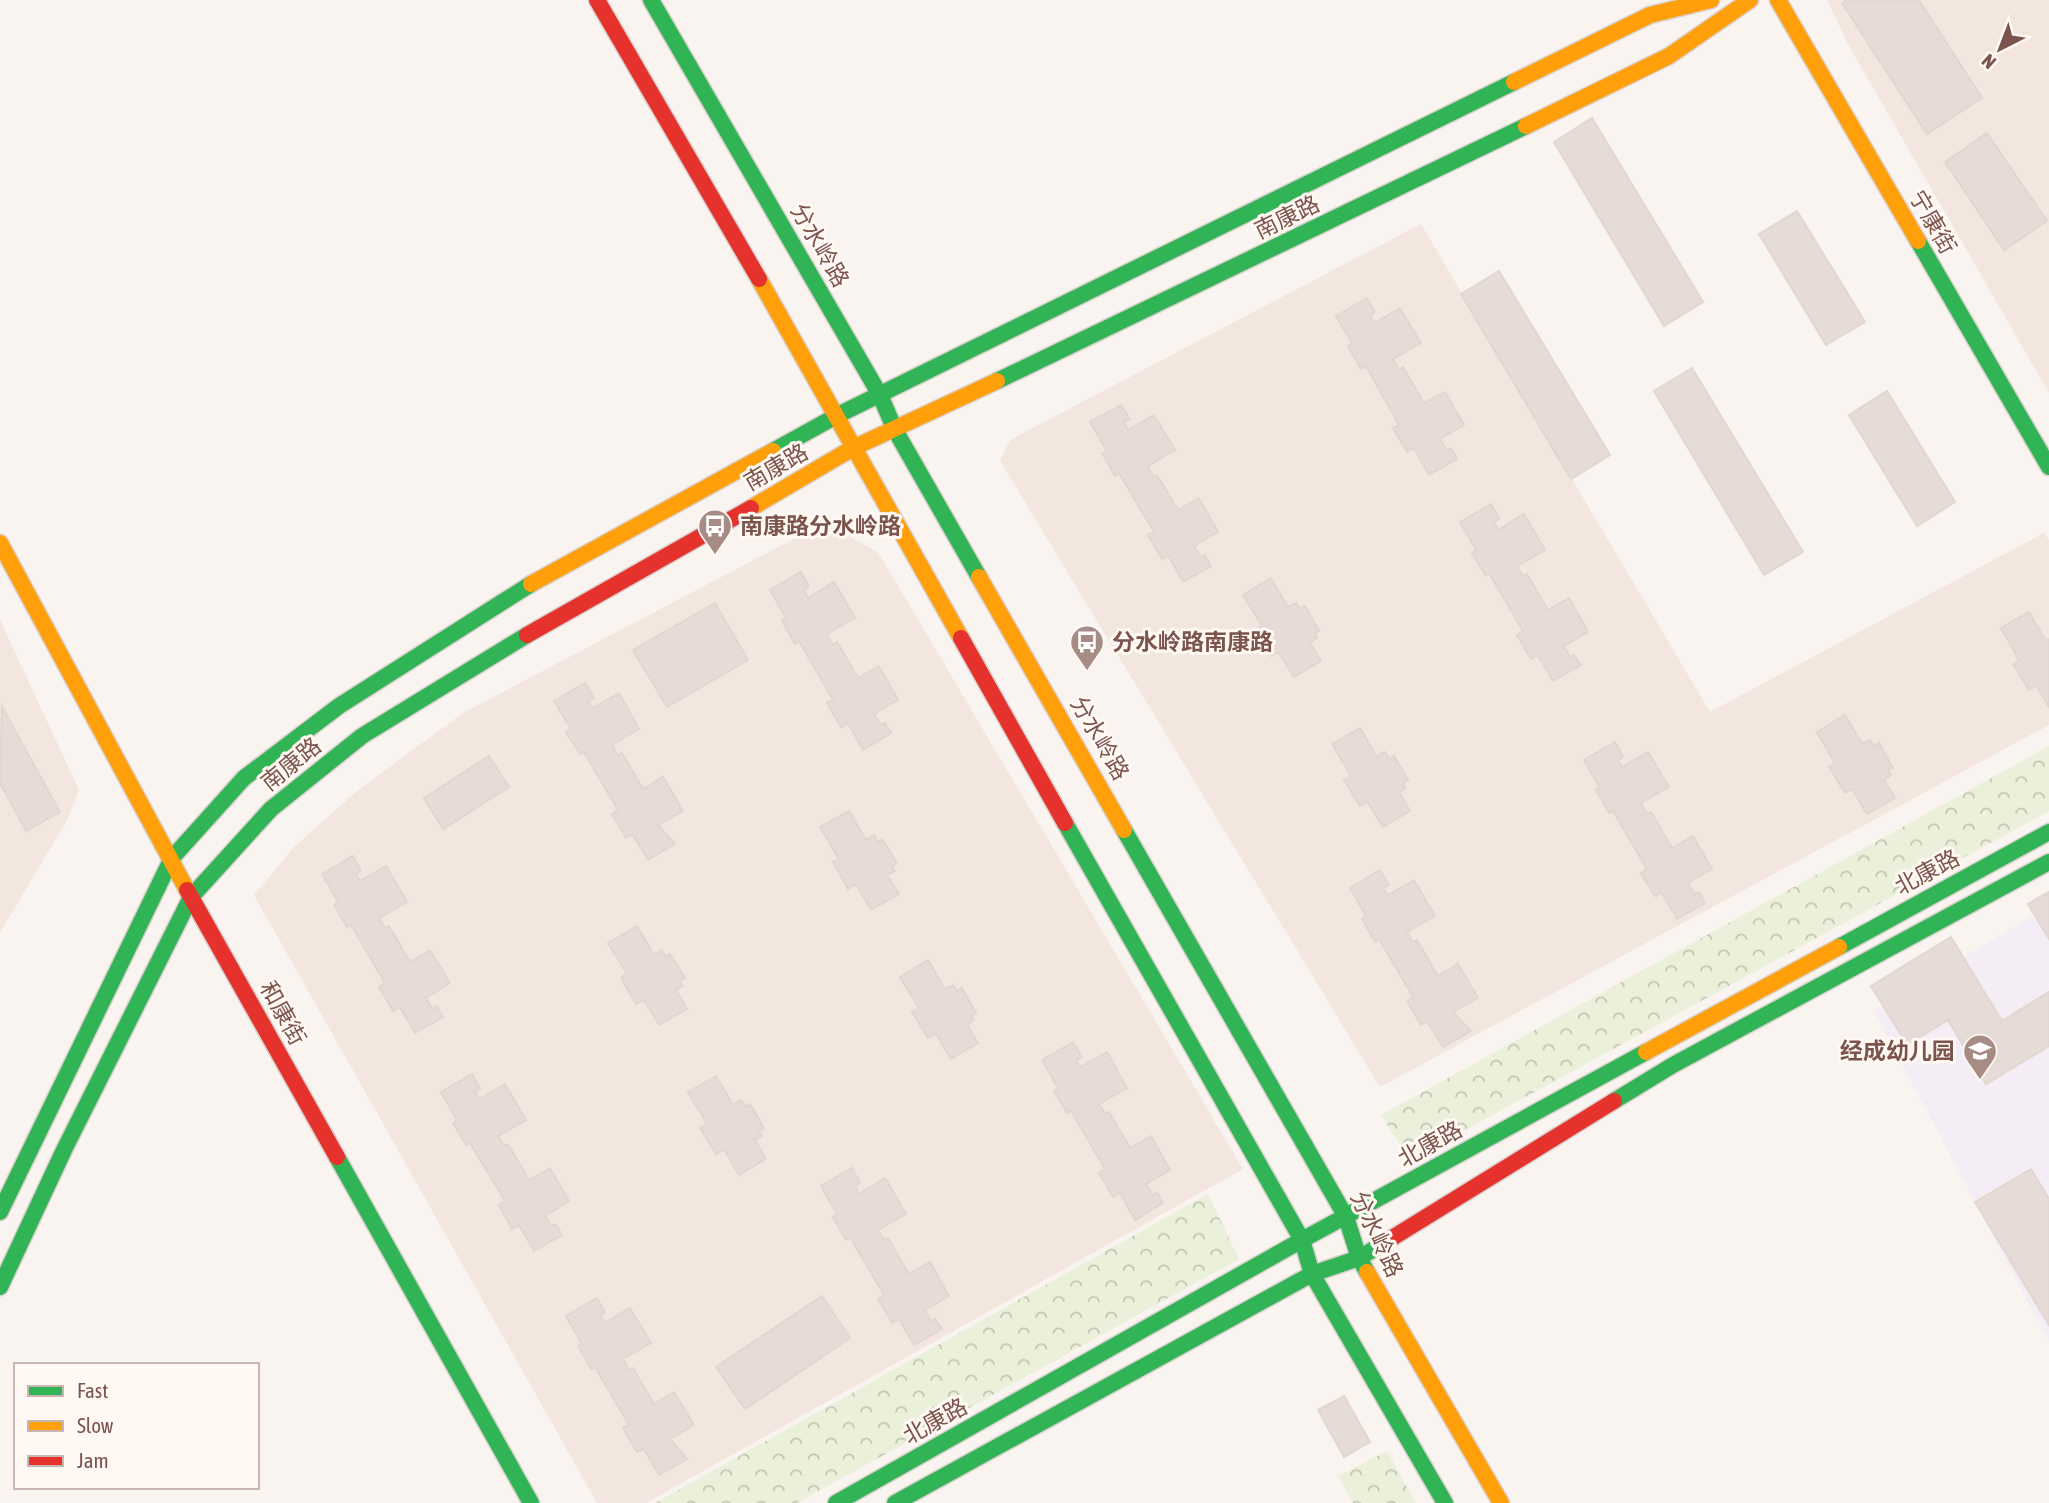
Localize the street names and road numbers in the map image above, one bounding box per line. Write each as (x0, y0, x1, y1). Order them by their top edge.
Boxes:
street label: 宁康街 (1904, 186, 1962, 258)
street label: 南康路 (1250, 190, 1324, 244)
street label: 分水岭路 (786, 199, 854, 291)
street label: 南康路 (740, 438, 812, 496)
street label: 分水岭路 (1066, 692, 1134, 784)
street label: 南康路 (256, 732, 326, 796)
street label: 北康路 (1890, 844, 1964, 900)
street label: 和康街 (255, 977, 311, 1049)
street label: 北康路 (1394, 1116, 1466, 1172)
street label: 分水岭路 (1346, 1187, 1408, 1281)
street label: 北康路 (899, 1393, 971, 1449)

